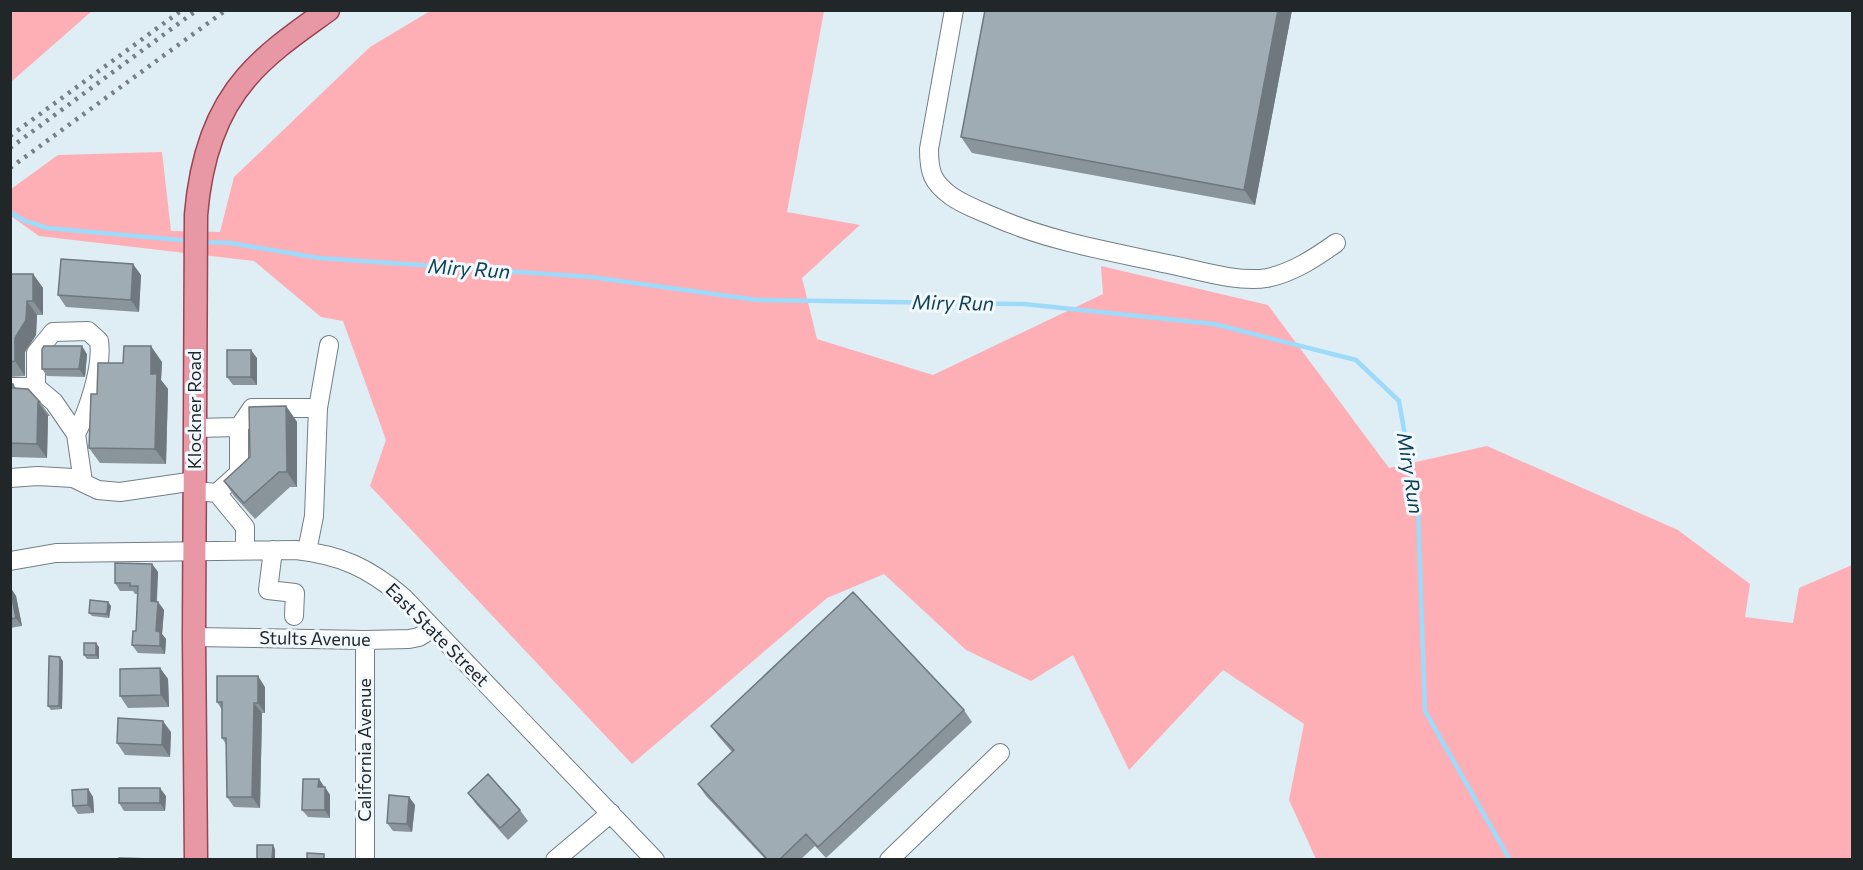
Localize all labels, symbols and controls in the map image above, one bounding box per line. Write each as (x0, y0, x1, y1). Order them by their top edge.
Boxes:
water label: Miry Run (427, 253, 511, 283)
water label: Miry Run (912, 289, 994, 315)
street label: Klockner Road (183, 351, 205, 469)
water label: Miry Run (1393, 430, 1429, 515)
street label: East State Street (381, 578, 494, 691)
street label: Stults Avenue (259, 626, 371, 650)
street label: California Avenue (353, 678, 375, 822)

